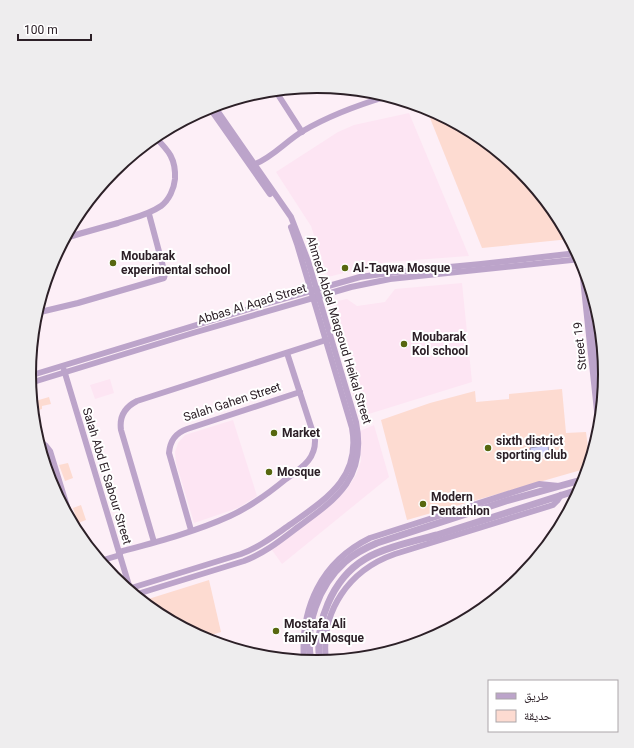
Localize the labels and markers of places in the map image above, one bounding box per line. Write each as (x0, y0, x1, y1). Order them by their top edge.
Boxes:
place label: Moubarak experimental school (121, 249, 231, 277)
marker: Moubarak experimental school (108, 258, 118, 268)
place label: Al-Taqwa Mosque (353, 261, 451, 275)
marker: Al-Taqwa Mosque (340, 263, 350, 273)
place label: Moubarak Kol school (412, 330, 468, 358)
marker: Moubarak Kol school (399, 339, 409, 349)
place label: Market (282, 426, 320, 440)
marker: Market (269, 428, 279, 438)
place label: sixth district sporting club (496, 434, 567, 462)
marker: sixth district sporting club (483, 443, 493, 453)
place label: Mosque (277, 465, 321, 479)
marker: Mosque (264, 467, 274, 477)
place label: Modern Pentathlon (431, 490, 490, 518)
marker: Modern Pentathlon (418, 499, 428, 509)
place label: Mostafa Ali family Mosque (284, 617, 364, 645)
marker: Mostafa Ali family Mosque (271, 626, 281, 636)

